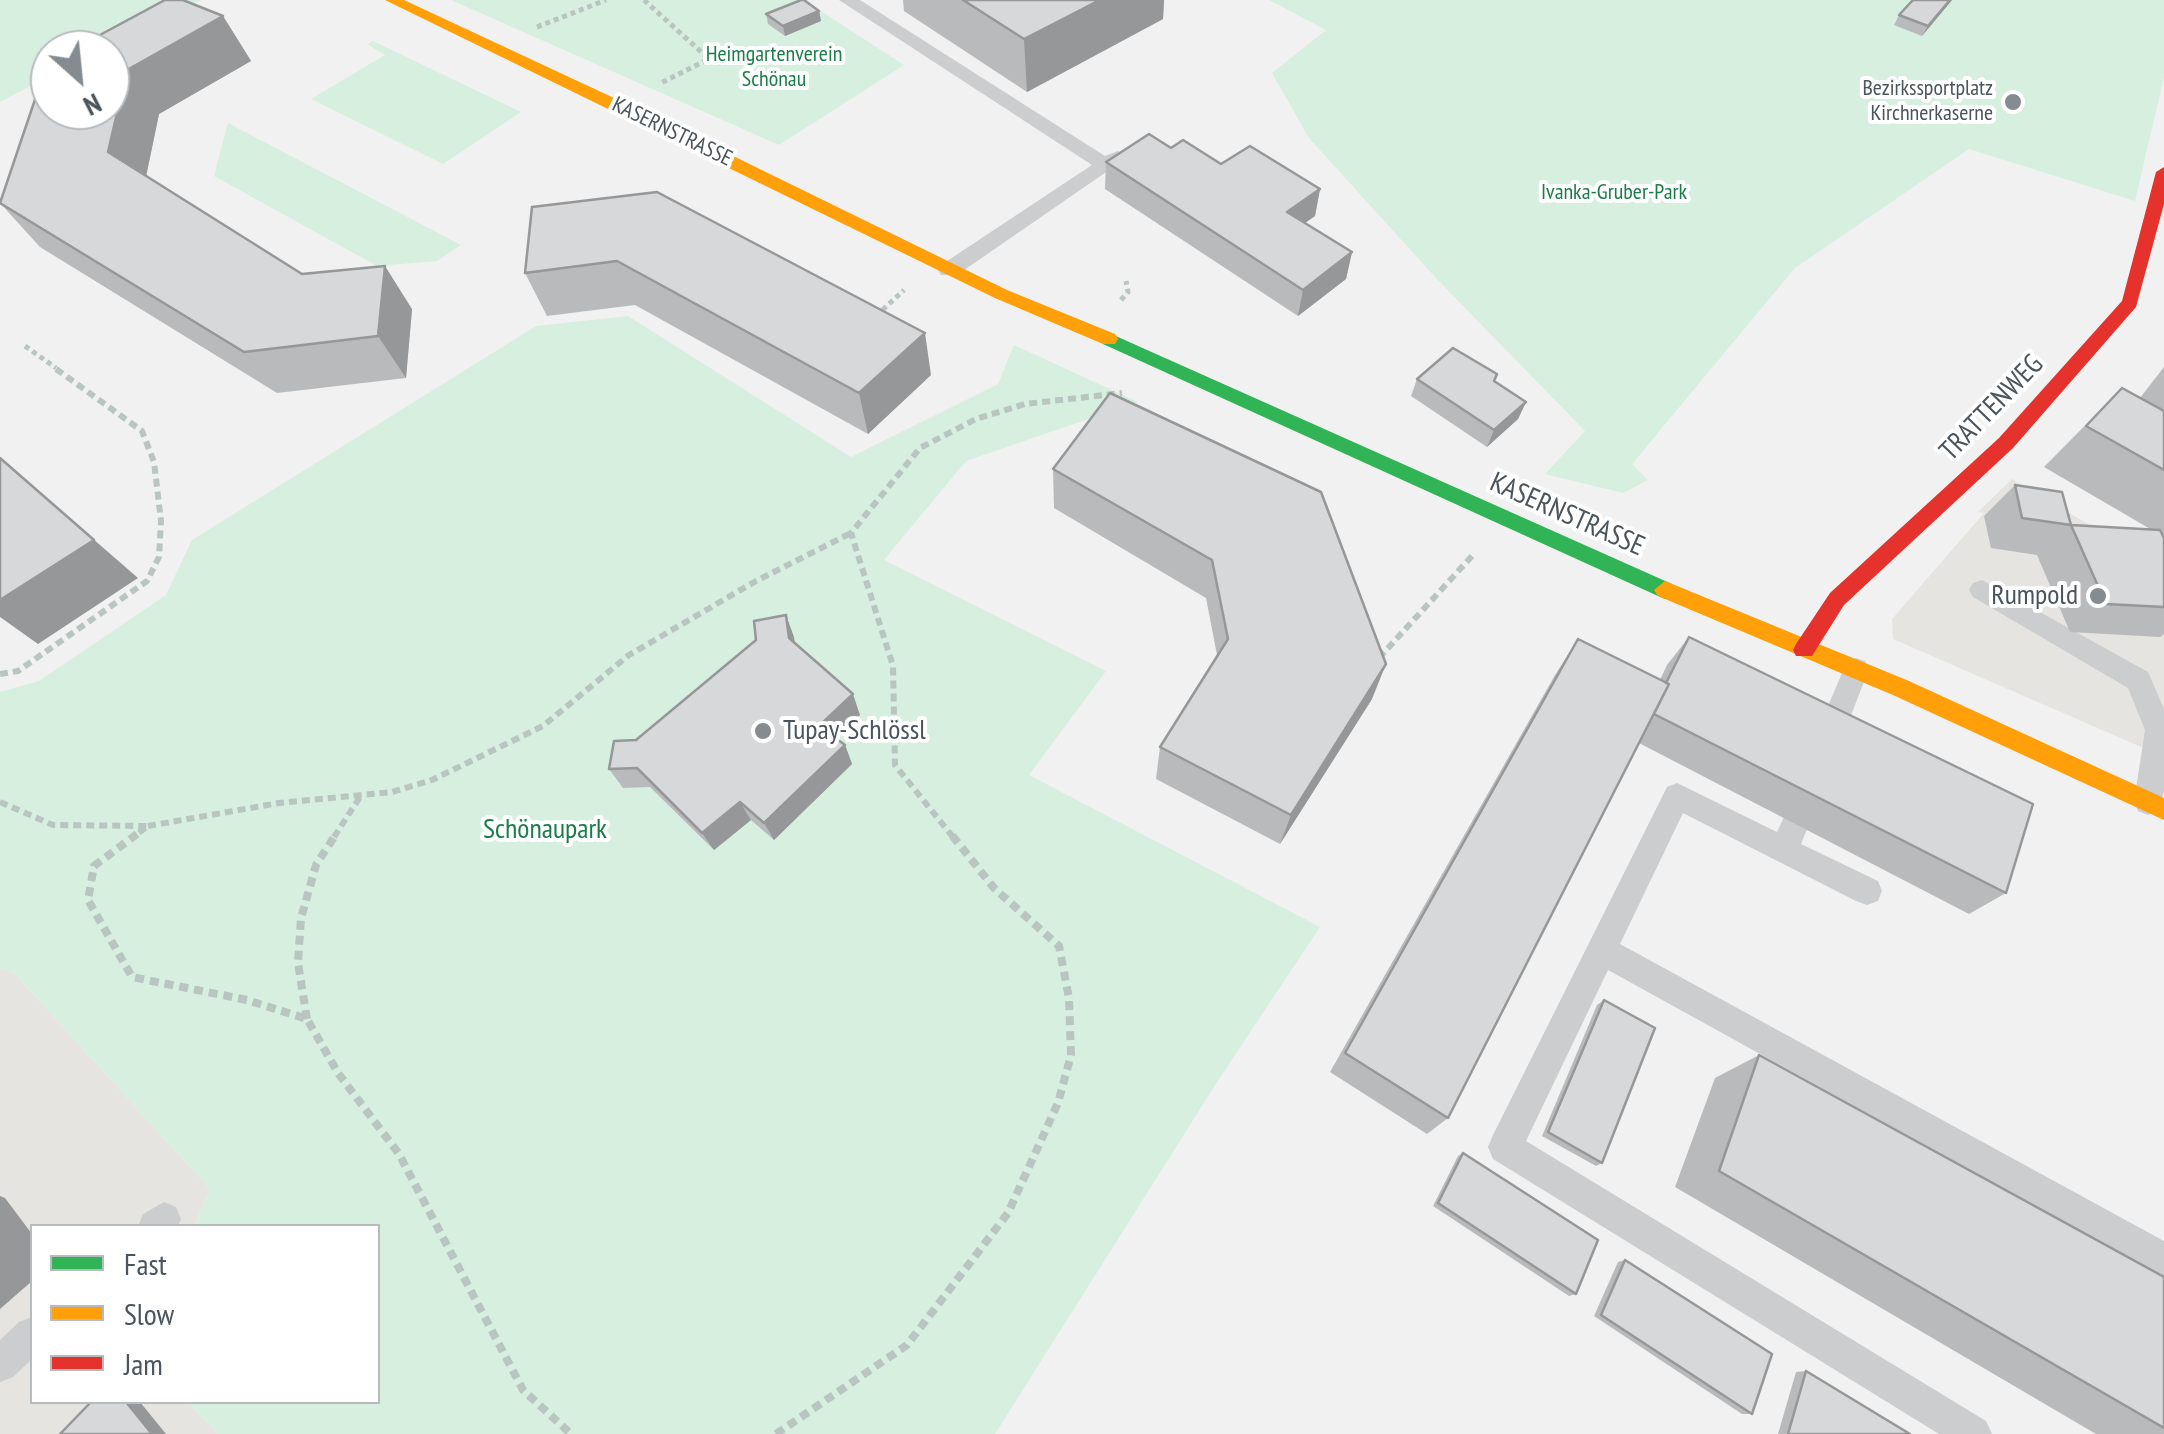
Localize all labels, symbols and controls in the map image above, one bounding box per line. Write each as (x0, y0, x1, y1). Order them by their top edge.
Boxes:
north arrow (30, 30, 130, 130)
park label: Heimgartenverein Schönau (706, 42, 842, 94)
place label: Bezirkssportplatz Kirchnerkaserne (1862, 76, 1993, 128)
text: N (78, 85, 108, 125)
marker: Bezirkssportplatz Kirchnerkaserne (2002, 91, 2024, 113)
street label: KASERNSTRASSE (608, 92, 736, 172)
park label: Ivanka-Gruber-Park (1541, 180, 1687, 206)
street label: TRATTENWEG (1933, 348, 2051, 468)
street label: KASERNSTRASSE (1485, 466, 1649, 564)
place label: Rumpold (1991, 579, 2078, 613)
marker: Rumpold (2087, 585, 2109, 607)
place label: Tupay-Schlössl (783, 714, 926, 748)
marker: Tupay-Schlössl (752, 720, 774, 742)
park label: Schönaupark (483, 813, 607, 847)
legend (30, 1224, 380, 1404)
text: Fast (124, 1244, 167, 1283)
text: Slow (124, 1294, 174, 1333)
text: Jam (124, 1344, 163, 1383)

